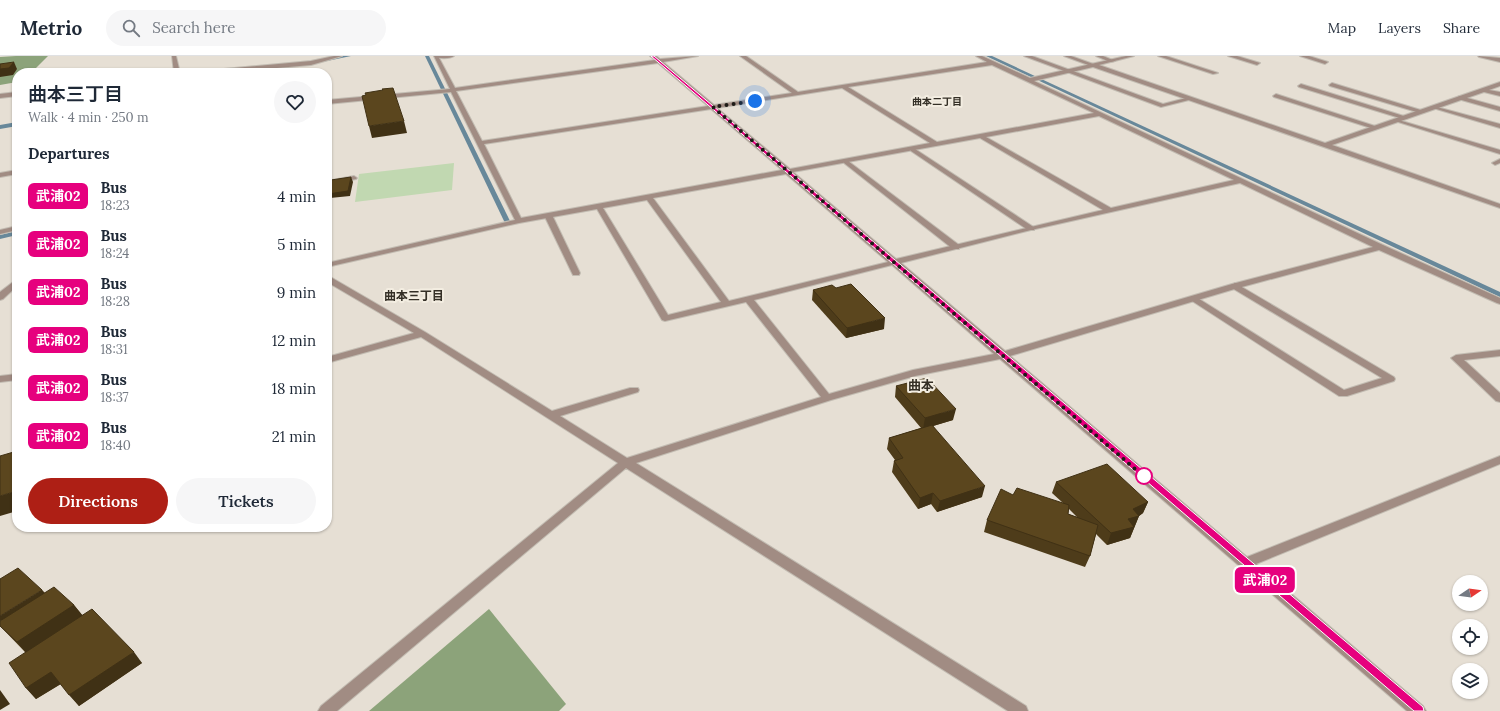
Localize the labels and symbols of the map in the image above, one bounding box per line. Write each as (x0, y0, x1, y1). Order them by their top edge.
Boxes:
your location (745, 91, 765, 111)
district label: 曲本二丁目 (912, 95, 962, 108)
district label: 曲本三丁目 (384, 288, 444, 303)
district label: 曲本 (908, 377, 934, 394)
unlabelled marker (1135, 467, 1153, 485)
line badge: 武浦02 (1237, 567, 1293, 593)
north arrow (1452, 575, 1488, 611)

